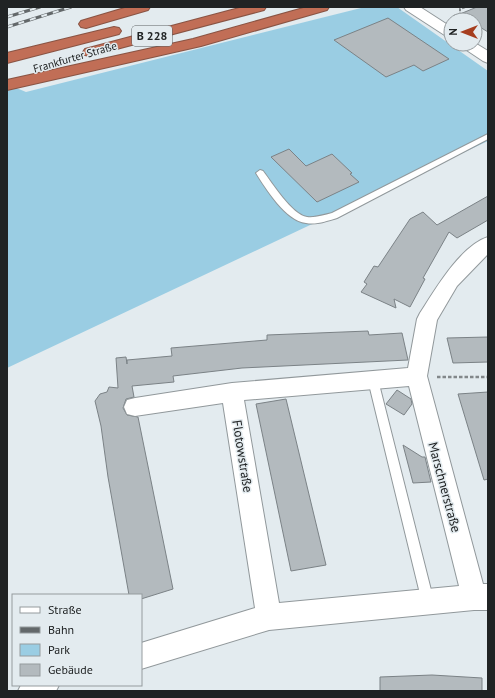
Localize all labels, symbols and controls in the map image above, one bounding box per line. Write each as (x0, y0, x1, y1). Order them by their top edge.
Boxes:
north arrow (443, 12, 483, 52)
road number: B 228 (132, 26, 172, 46)
text: N (446, 28, 460, 36)
street label: Frankfurter Straße (32, 38, 119, 76)
street label: Flotowstraße (228, 419, 257, 494)
street label: Marschnerstraße (424, 440, 465, 534)
legend (12, 594, 142, 686)
text: Straße (48, 602, 82, 617)
text: Bahn (48, 622, 74, 637)
text: Park (48, 642, 70, 657)
text: Gebäude (48, 662, 93, 677)

